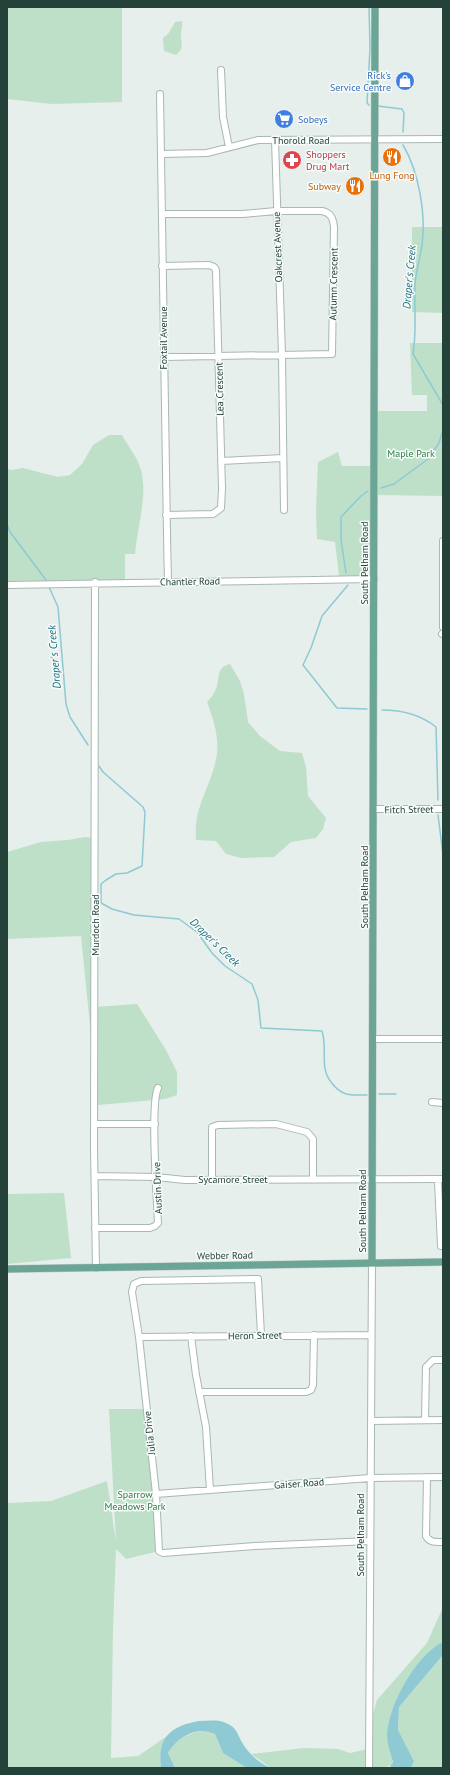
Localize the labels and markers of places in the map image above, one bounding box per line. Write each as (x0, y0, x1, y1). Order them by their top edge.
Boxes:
place label: Rick's Service Centre (330, 69, 391, 94)
shop icon: Rick's Service Centre (394, 70, 416, 92)
supermarket icon: Sobeys (273, 108, 295, 130)
place label: Sobeys (298, 113, 328, 126)
restaurant icon: Lung Fong (381, 146, 403, 168)
place label: Shoppers Drug Mart (306, 148, 350, 173)
pharmacy icon: Shoppers Drug Mart (281, 149, 303, 171)
place label: Lung Fong (369, 169, 415, 182)
restaurant icon: Subway (344, 175, 366, 197)
place label: Subway (308, 180, 341, 193)

